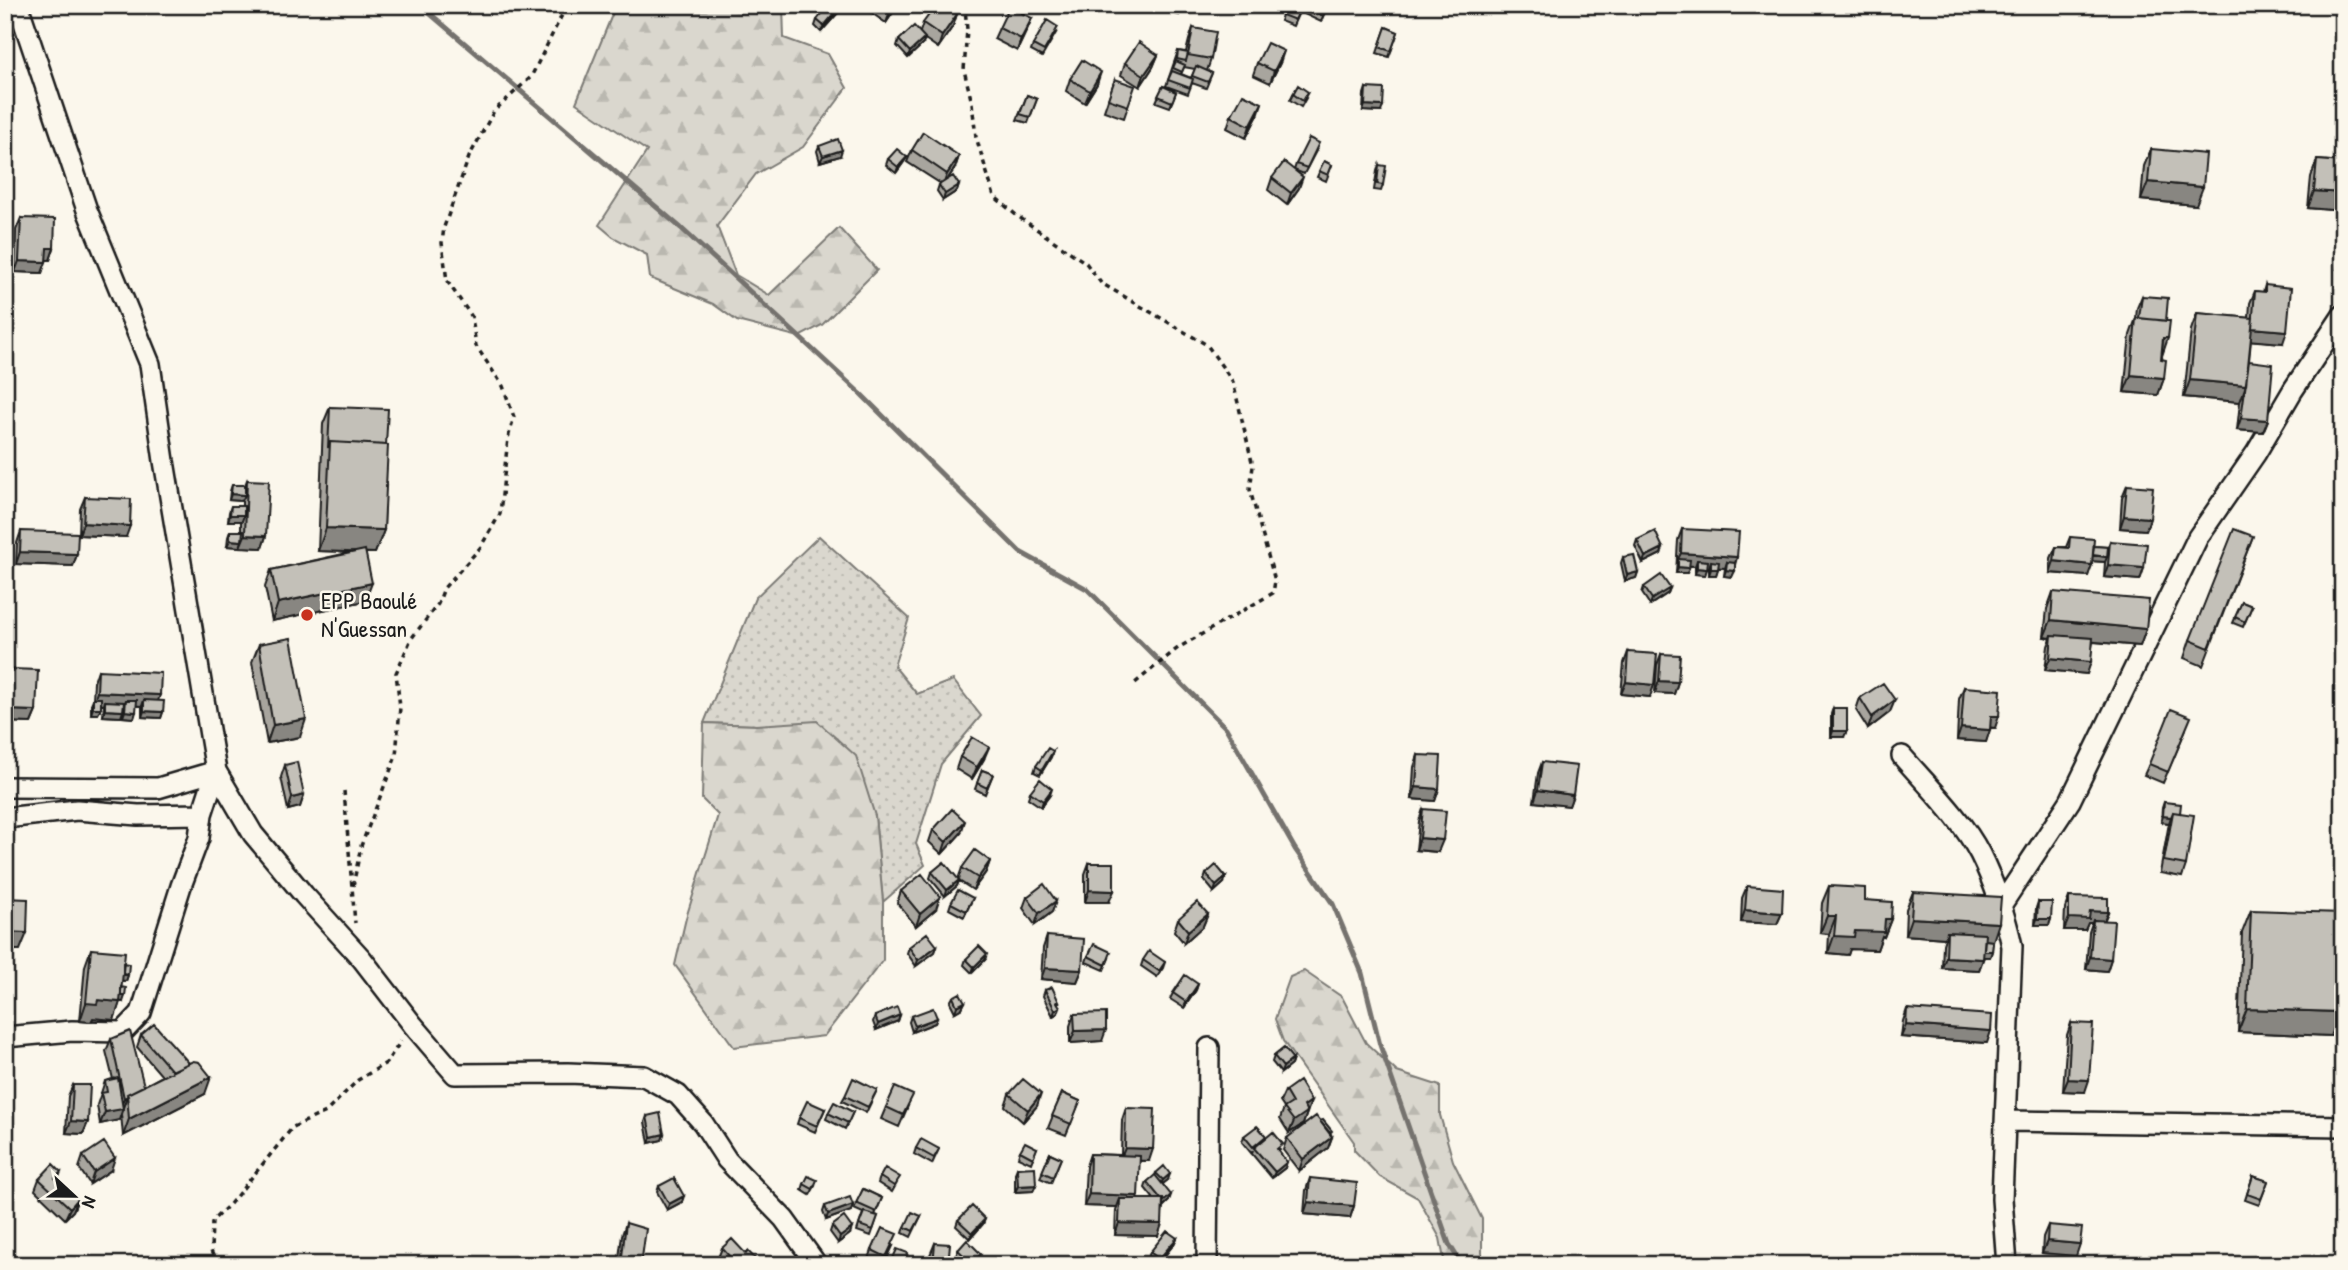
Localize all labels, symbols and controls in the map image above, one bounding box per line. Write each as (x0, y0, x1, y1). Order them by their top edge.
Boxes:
place label: EPP Baoulé N'Guessan (321, 584, 417, 644)
marker: EPP Baoulé N'Guessan (299, 607, 315, 623)
north arrow (38, 1162, 108, 1232)
text: N (76, 1193, 104, 1212)

